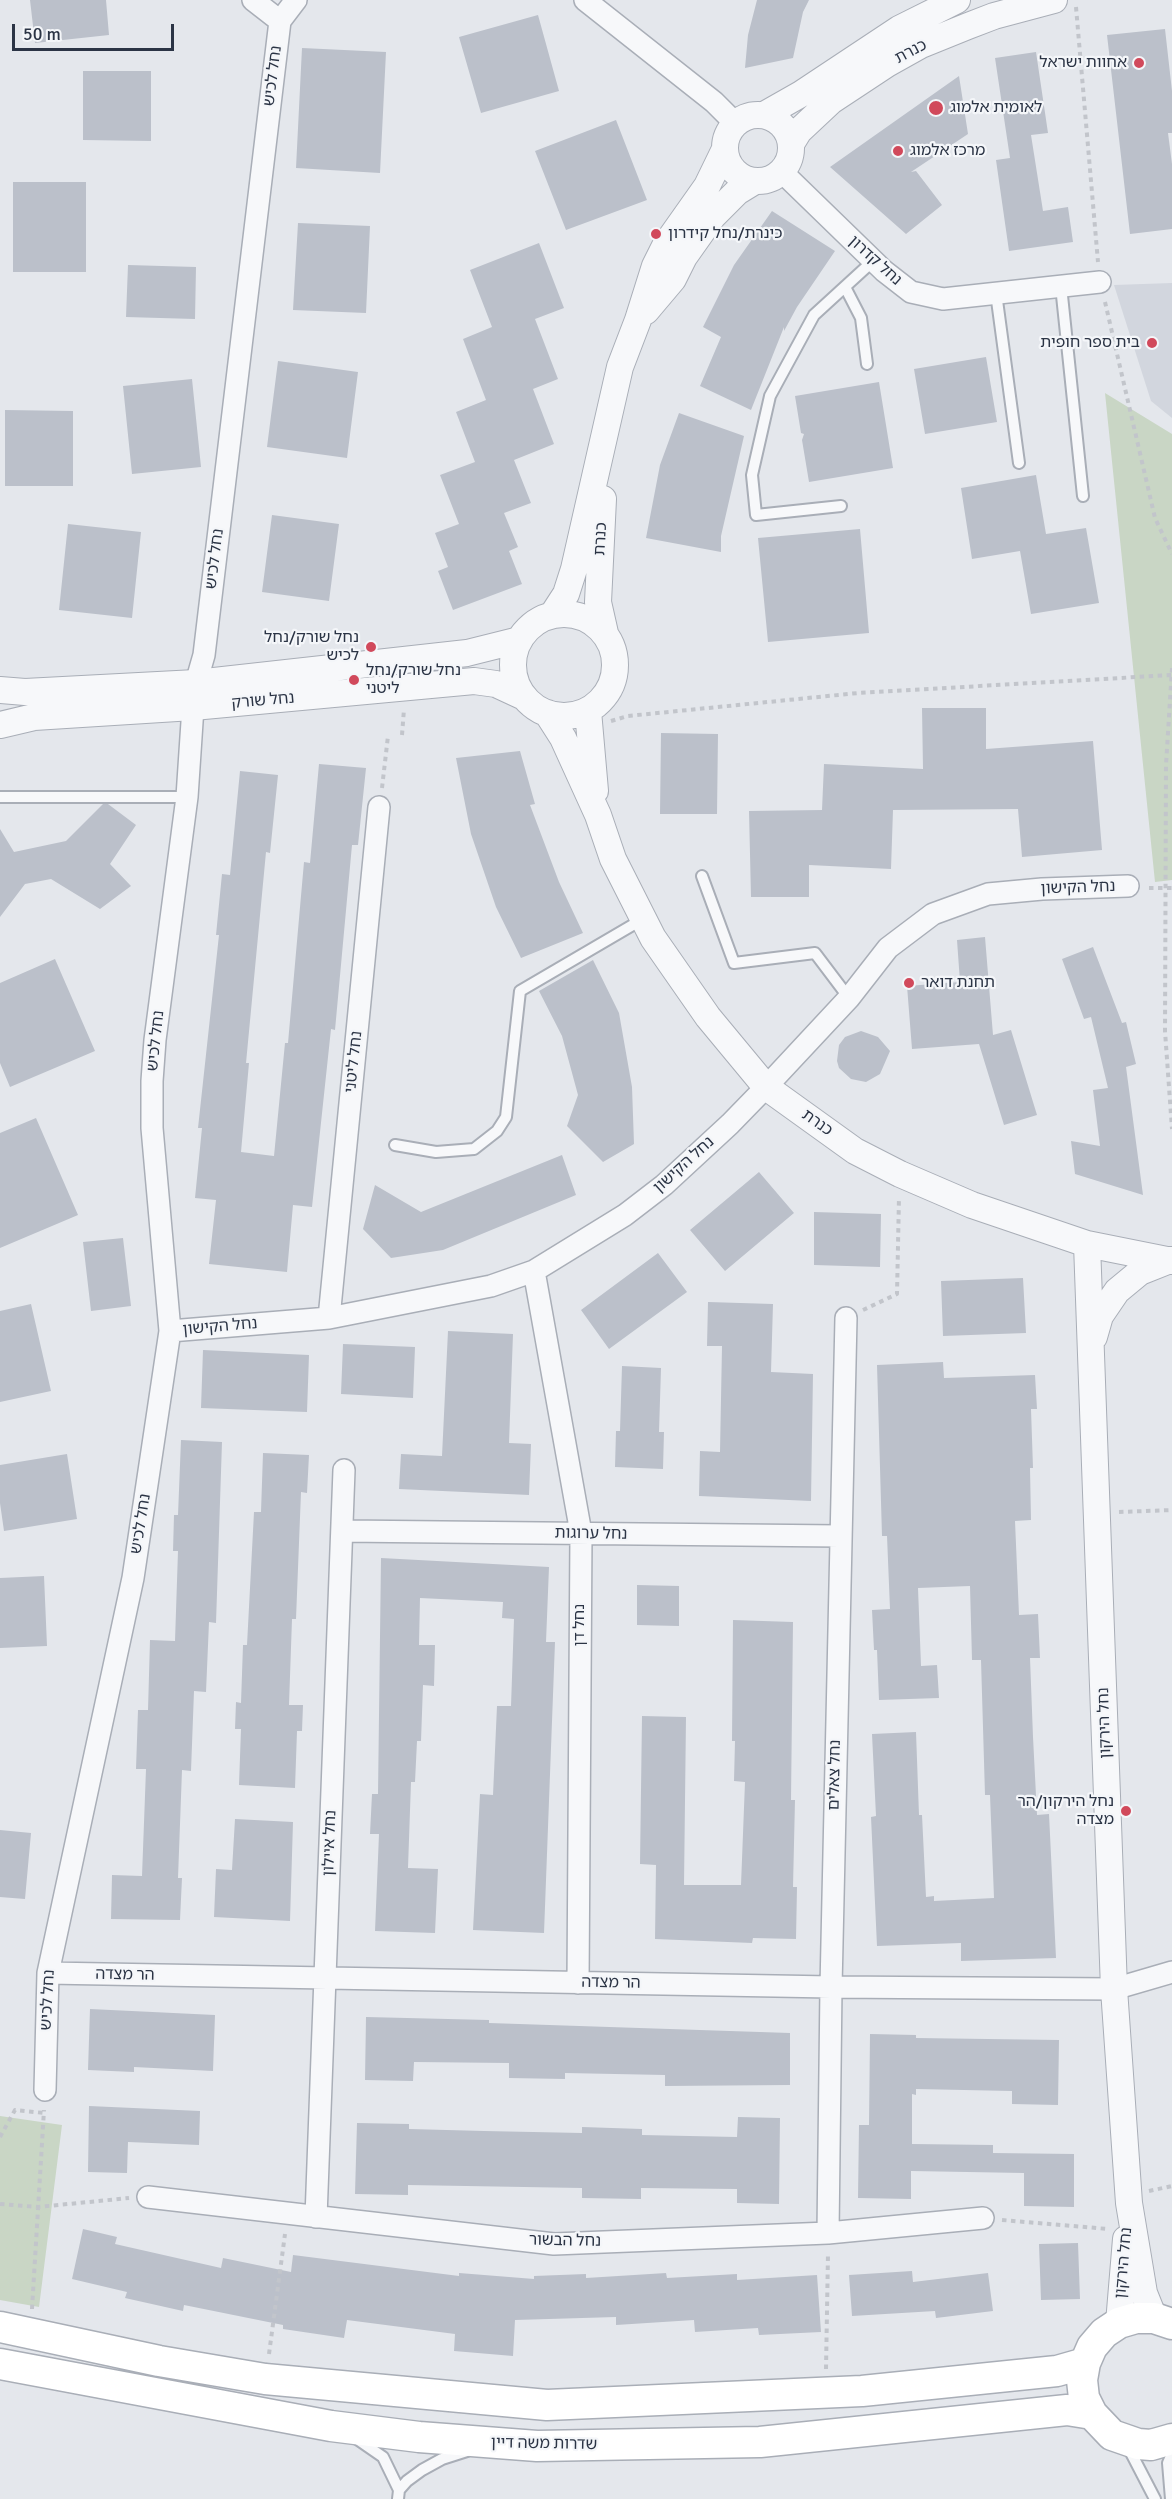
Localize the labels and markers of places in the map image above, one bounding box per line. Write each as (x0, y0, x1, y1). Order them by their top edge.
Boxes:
place label: אחוות ישראל (1039, 53, 1127, 73)
marker: אחוות ישראל (1132, 56, 1146, 70)
place label: לאומית אלמוג (950, 98, 1042, 118)
marker: לאומית אלמוג (927, 99, 945, 117)
place label: מרכז אלמוג (910, 141, 985, 161)
marker: מרכז אלמוג (891, 144, 905, 158)
place label: כינרת/נחל קידרון (668, 224, 783, 244)
marker: כינרת/נחל קידרון (649, 227, 663, 241)
place label: בית ספר חופית (1040, 333, 1140, 353)
marker: בית ספר חופית (1145, 336, 1159, 350)
place label: נחל שורק/נחל לכיש (264, 628, 359, 666)
marker: נחל שורק/נחל לכיש (364, 640, 378, 654)
place label: נחל שורק/נחל ליטני (366, 661, 461, 699)
marker: נחל שורק/נחל ליטני (347, 673, 361, 687)
place label: תחנת דואר (921, 973, 995, 993)
marker: תחנת דואר (902, 976, 916, 990)
place label: נחל הירקון/הר מצדה (1017, 1792, 1114, 1830)
marker: נחל הירקון/הר מצדה (1119, 1804, 1133, 1818)

